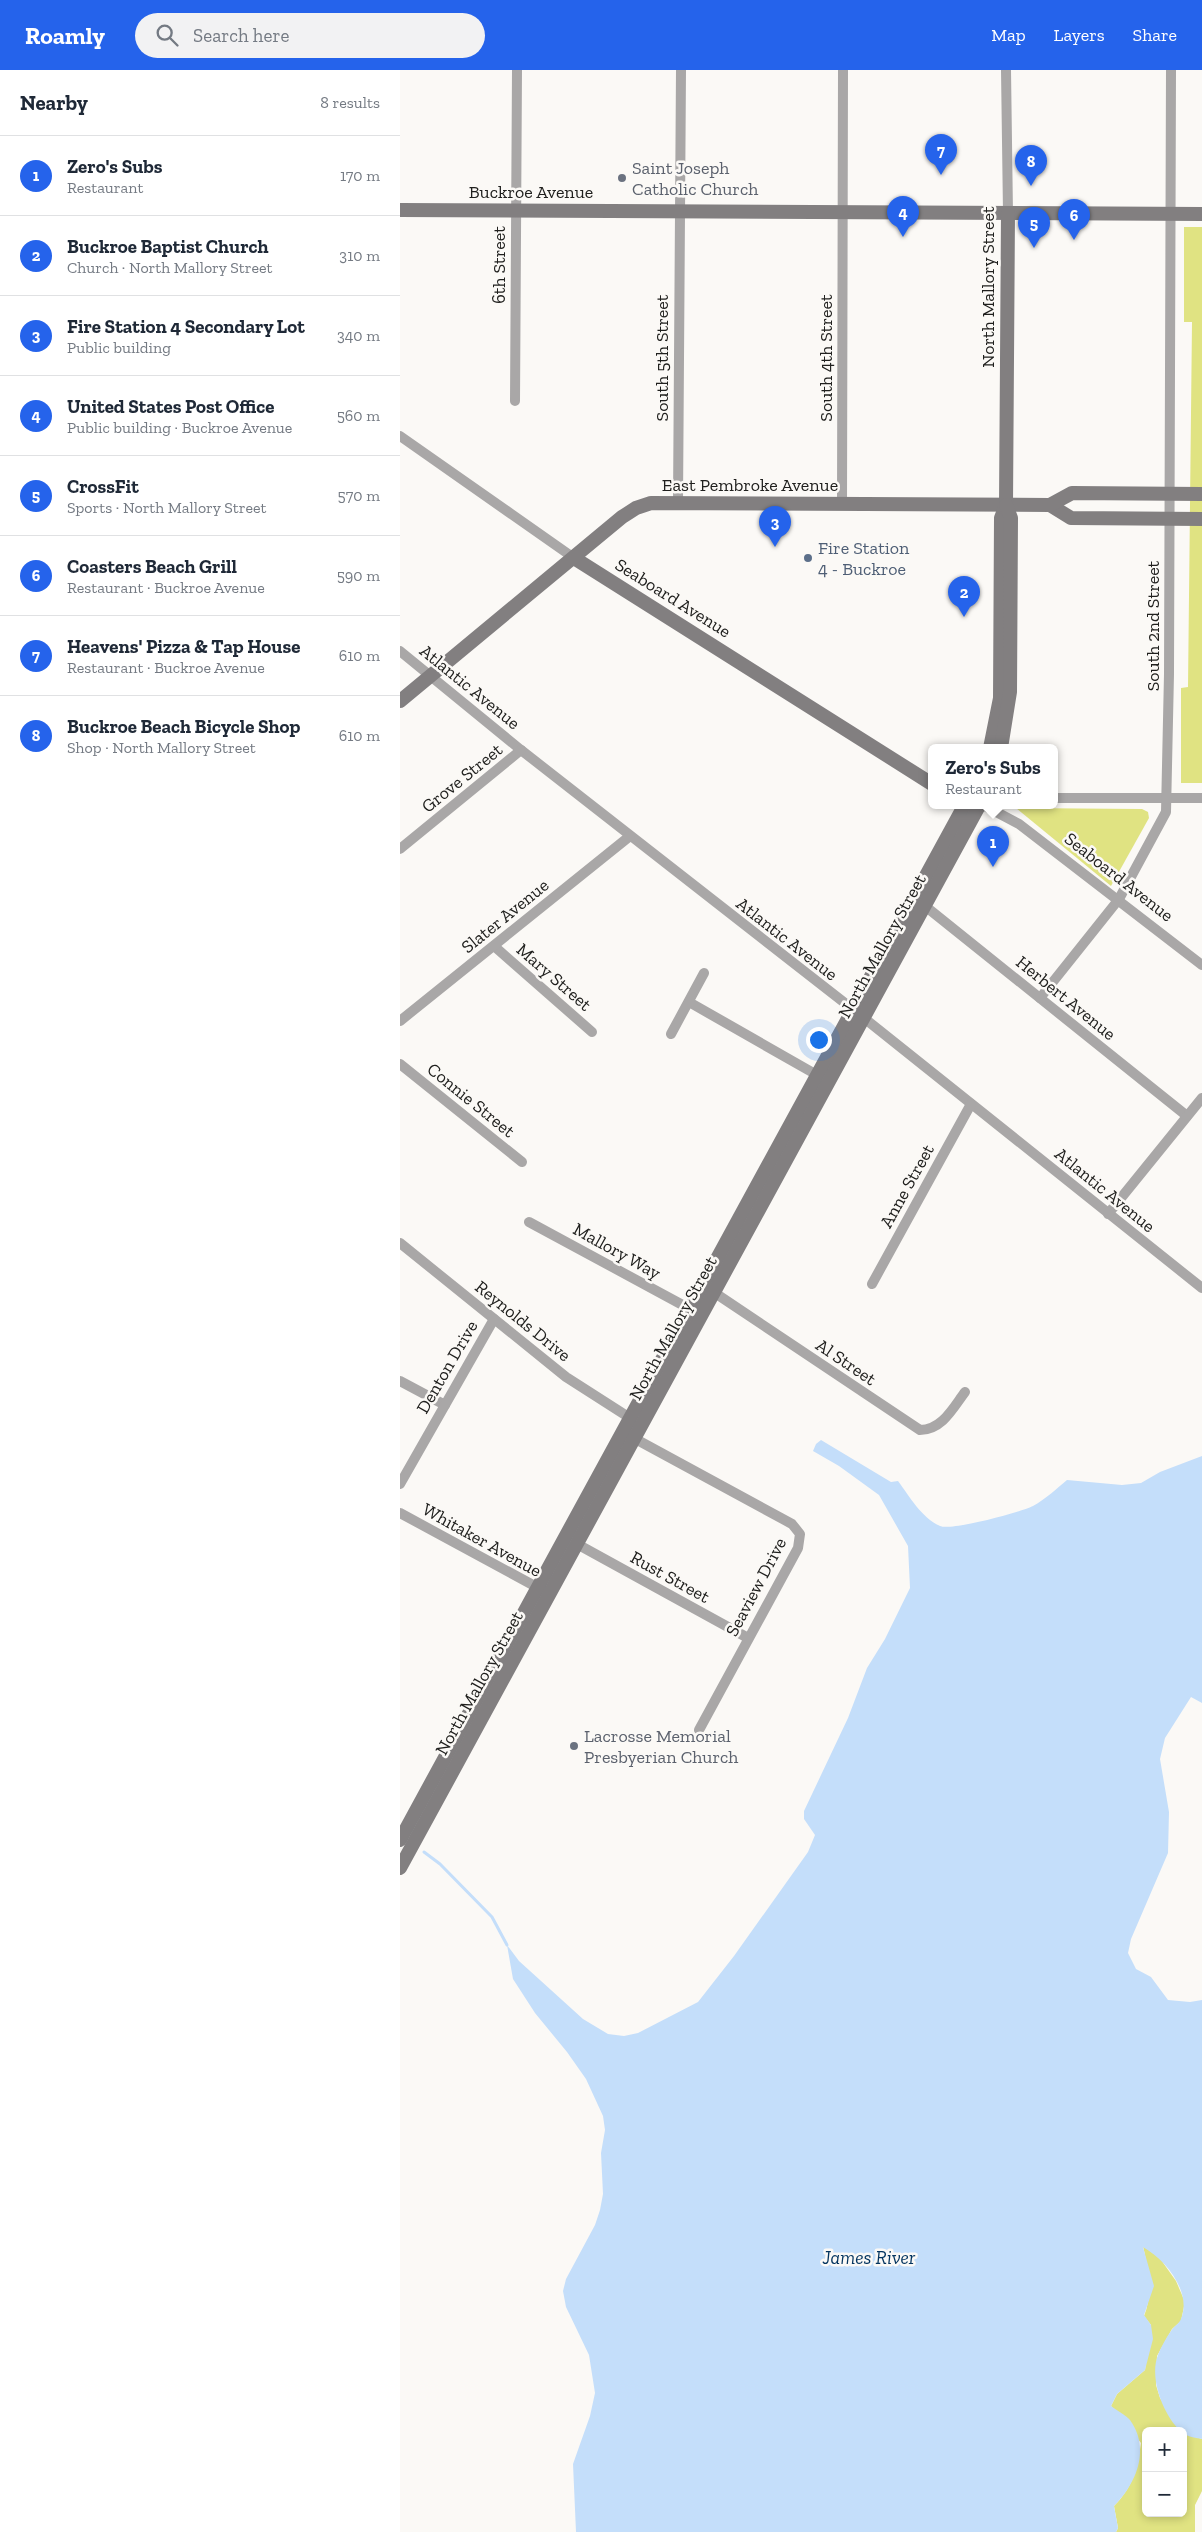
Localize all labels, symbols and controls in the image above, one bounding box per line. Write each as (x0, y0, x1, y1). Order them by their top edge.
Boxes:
search box (135, 13, 485, 58)
text: Roamly (25, 21, 105, 50)
icon: search (153, 21, 181, 49)
text: Search here (193, 24, 289, 47)
text: Map (991, 24, 1026, 46)
text: Layers (1054, 24, 1105, 46)
text: Share (1133, 24, 1177, 46)
text: Nearby (20, 90, 88, 115)
text: 8 results (320, 93, 380, 112)
pin: 7 (925, 134, 957, 175)
pin: 8 (1015, 145, 1047, 186)
text: Zero's Subs (67, 155, 163, 178)
place label: Saint Joseph Catholic Church (632, 157, 758, 200)
text: 1 (33, 166, 39, 185)
text: 170 m (340, 166, 380, 185)
marker: Saint Joseph Catholic Church (616, 172, 628, 184)
text: Restaurant (67, 178, 143, 197)
street label: Buckroe Avenue (469, 181, 593, 203)
pin: 4 (887, 196, 919, 237)
pin: 6 (1058, 199, 1090, 240)
street label: North Mallory Street (977, 206, 999, 368)
pin: 5 (1018, 207, 1050, 248)
street label: 6th Street (488, 226, 510, 304)
text: Buckroe Baptist Church (67, 235, 269, 258)
text: 2 (32, 246, 40, 265)
text: 310 m (339, 246, 380, 265)
text: Church · North Mallory Street (67, 258, 272, 277)
street label: South 5th Street (651, 294, 673, 421)
street label: South 4th Street (815, 294, 837, 422)
text: Fire Station 4 Secondary Lot (67, 315, 305, 338)
text: 3 (32, 326, 40, 345)
text: 340 m (337, 326, 380, 345)
text: Public building (67, 338, 171, 357)
text: United States Post Office (67, 395, 275, 418)
text: 4 (31, 406, 41, 425)
text: 560 m (337, 406, 380, 425)
text: Public building · Buckroe Avenue (67, 418, 292, 437)
street label: East Pembroke Avenue (662, 474, 838, 496)
text: CrossFit (67, 475, 139, 498)
text: 5 (32, 486, 40, 505)
text: 570 m (338, 486, 380, 505)
text: Sports · North Mallory Street (67, 498, 266, 517)
pin: 3 (759, 506, 791, 547)
place label: Fire Station 4 - Buckroe (818, 537, 910, 580)
marker: Fire Station 4 - Buckroe (802, 552, 814, 564)
street label: Seaboard Avenue (611, 554, 735, 642)
text: Coasters Beach Grill (67, 555, 237, 578)
street label: South 2nd Street (1142, 560, 1164, 691)
text: 6 (32, 566, 40, 585)
text: 590 m (337, 566, 380, 585)
pin: 2 (948, 576, 980, 617)
text: Restaurant · Buckroe Avenue (67, 578, 265, 597)
text: Heavens' Pizza & Tap House (67, 635, 300, 658)
street label: Atlantic Avenue (415, 640, 525, 734)
text: 7 (32, 646, 40, 665)
text: 610 m (339, 646, 380, 665)
text: Restaurant · Buckroe Avenue (67, 658, 265, 677)
text: Buckroe Beach Bicycle Shop (67, 715, 300, 738)
text: 8 (32, 726, 40, 745)
text: 610 m (339, 726, 380, 745)
text: Shop · North Mallory Street (67, 738, 256, 757)
street label: Grove Street (417, 738, 507, 817)
popup (928, 744, 1058, 809)
text: Zero's Subs (945, 756, 1041, 779)
text: Restaurant (945, 779, 1022, 798)
pin: 1 (977, 826, 1009, 867)
street label: Seaboard Avenue (1060, 828, 1178, 926)
street label: North Mallory Street (833, 870, 931, 1022)
street label: Slater Avenue (457, 874, 553, 958)
street label: Atlantic Avenue (732, 893, 842, 985)
street label: Mary Street (512, 938, 596, 1016)
street label: Herbert Avenue (1012, 951, 1120, 1045)
your location (806, 1027, 832, 1053)
street label: Connie Street (423, 1058, 520, 1142)
street label: Anne Street (875, 1140, 939, 1232)
street label: Atlantic Avenue (1050, 1143, 1160, 1237)
street label: Mallory Way (569, 1218, 665, 1284)
street label: North Mallory Street (624, 1252, 722, 1404)
street label: Reynolds Drive (471, 1276, 575, 1366)
street label: Denton Drive (411, 1316, 483, 1418)
street label: Al Street (812, 1334, 881, 1390)
street label: Whitaker Avenue (419, 1498, 545, 1582)
street label: Seaview Drive (721, 1534, 791, 1640)
street label: Rust Street (626, 1546, 714, 1608)
street label: North Mallory Street (430, 1607, 528, 1759)
place label: Lacrosse Memorial Presbyerian Church (584, 1725, 738, 1768)
marker: Lacrosse Memorial Presbyerian Church (568, 1740, 580, 1752)
water label: James River (822, 2246, 916, 2269)
map controls (1142, 2427, 1187, 2517)
button: + (1142, 2427, 1187, 2472)
button: − (1142, 2472, 1187, 2517)

